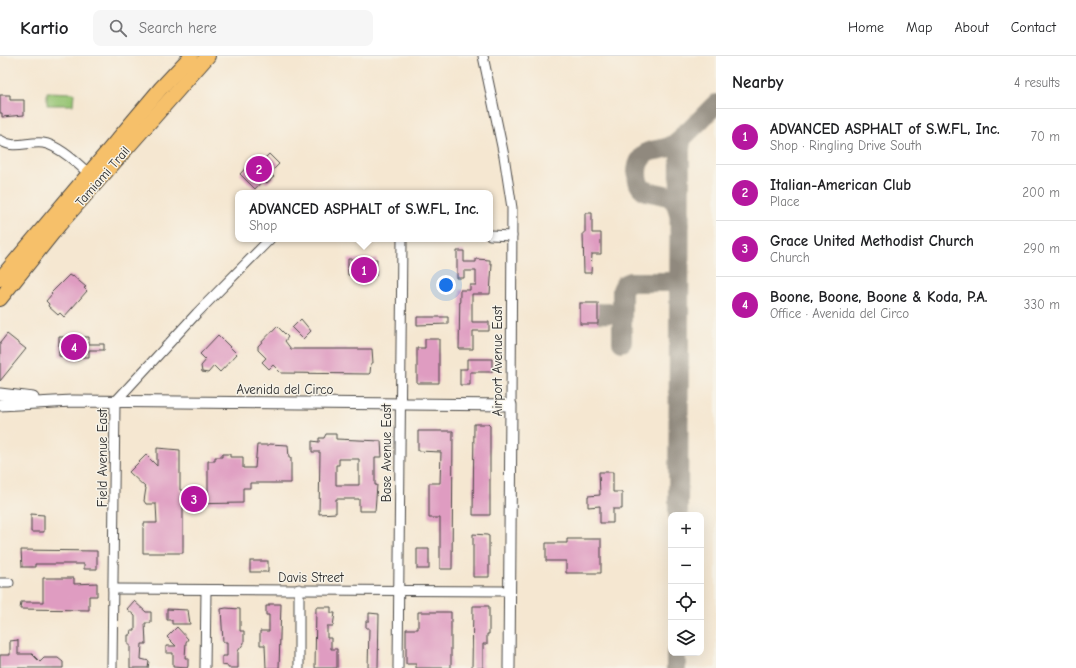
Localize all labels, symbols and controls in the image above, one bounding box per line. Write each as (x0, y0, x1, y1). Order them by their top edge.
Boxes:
search box (93, 10, 373, 46)
text: Kartio (20, 17, 69, 39)
icon: search (107, 17, 129, 39)
text: Search here (139, 19, 217, 37)
text: Home (848, 19, 884, 36)
text: Map (906, 19, 932, 36)
text: About (954, 19, 989, 36)
text: Contact (1011, 19, 1056, 36)
text: Nearby (732, 73, 783, 92)
text: 4 results (1014, 75, 1060, 90)
text: ADVANCED ASPHALT of S.W.FL, Inc. (770, 120, 1000, 138)
text: 1 (742, 129, 748, 144)
text: 70 m (1031, 129, 1060, 144)
text: Shop · Ringling Drive South (770, 138, 922, 153)
street label: Tamiami Trail (72, 143, 133, 210)
pin: 2 (246, 154, 272, 184)
text: Italian-American Club (770, 176, 911, 194)
text: 2 (742, 185, 748, 200)
text: 200 m (1022, 185, 1060, 200)
popup (235, 190, 493, 242)
text: Place (770, 194, 800, 209)
text: ADVANCED ASPHALT of S.W.FL, Inc. (249, 200, 479, 218)
text: Shop (249, 218, 277, 233)
text: Grace United Methodist Church (770, 232, 974, 250)
text: 3 (742, 241, 748, 256)
text: 290 m (1023, 241, 1060, 256)
text: Church (770, 250, 810, 265)
pin: 1 (351, 255, 377, 285)
your location (436, 275, 456, 295)
text: Boone, Boone, Boone & Koda, P.A. (770, 288, 988, 306)
text: 4 (742, 297, 748, 312)
text: 330 m (1024, 297, 1060, 312)
street label: Airport Avenue East (490, 305, 505, 416)
text: Office · Avenida del Circo (770, 306, 909, 321)
pin: 4 (61, 332, 87, 362)
street label: Avenida del Circo (237, 382, 333, 397)
street label: Base Avenue East (379, 402, 394, 502)
street label: Field Avenue East (95, 407, 110, 507)
pin: 3 (181, 484, 207, 514)
map controls (668, 512, 704, 656)
button: + (668, 512, 704, 548)
button: − (668, 548, 704, 584)
street label: Davis Street (278, 570, 345, 585)
button: locate (668, 584, 704, 620)
button: layers (668, 620, 704, 656)

